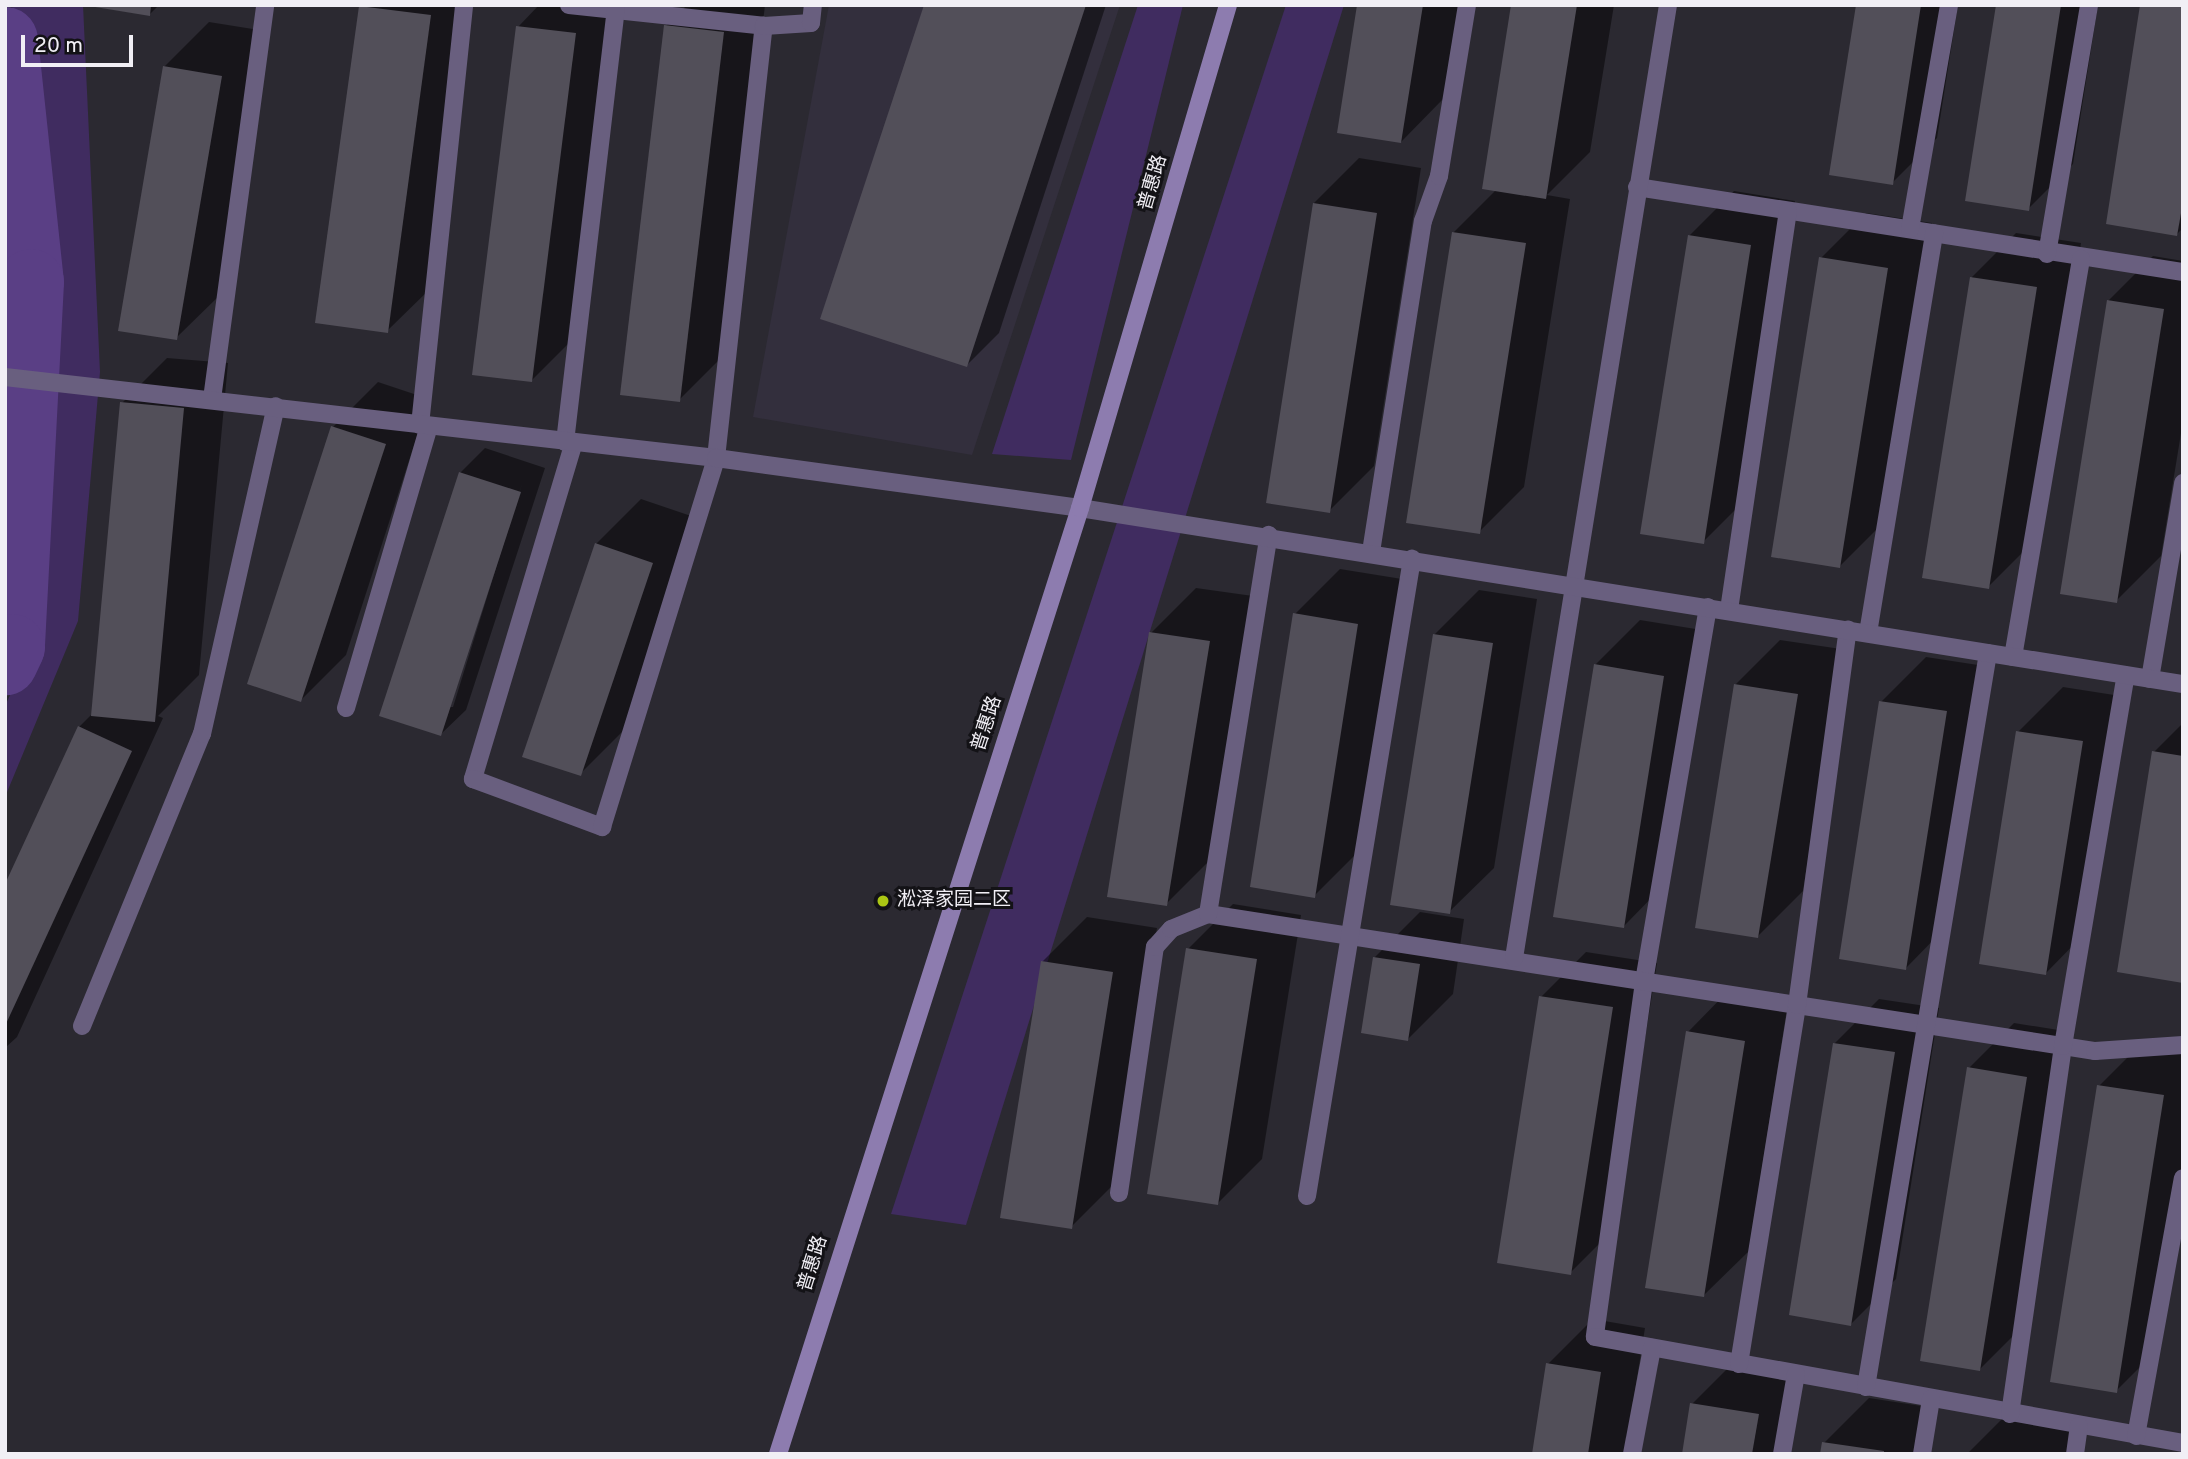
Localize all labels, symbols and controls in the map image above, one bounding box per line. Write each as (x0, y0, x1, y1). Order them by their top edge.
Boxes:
scale bar (24, 21, 136, 65)
text: 20 m (34, 33, 83, 60)
street label: 普惠路 (1135, 152, 1173, 214)
street label: 普惠路 (968, 693, 1008, 755)
place label: 淞泽家园二区 (897, 890, 1011, 912)
marker: 淞泽家园二区 (875, 893, 891, 909)
street label: 普惠路 (795, 1233, 833, 1295)

